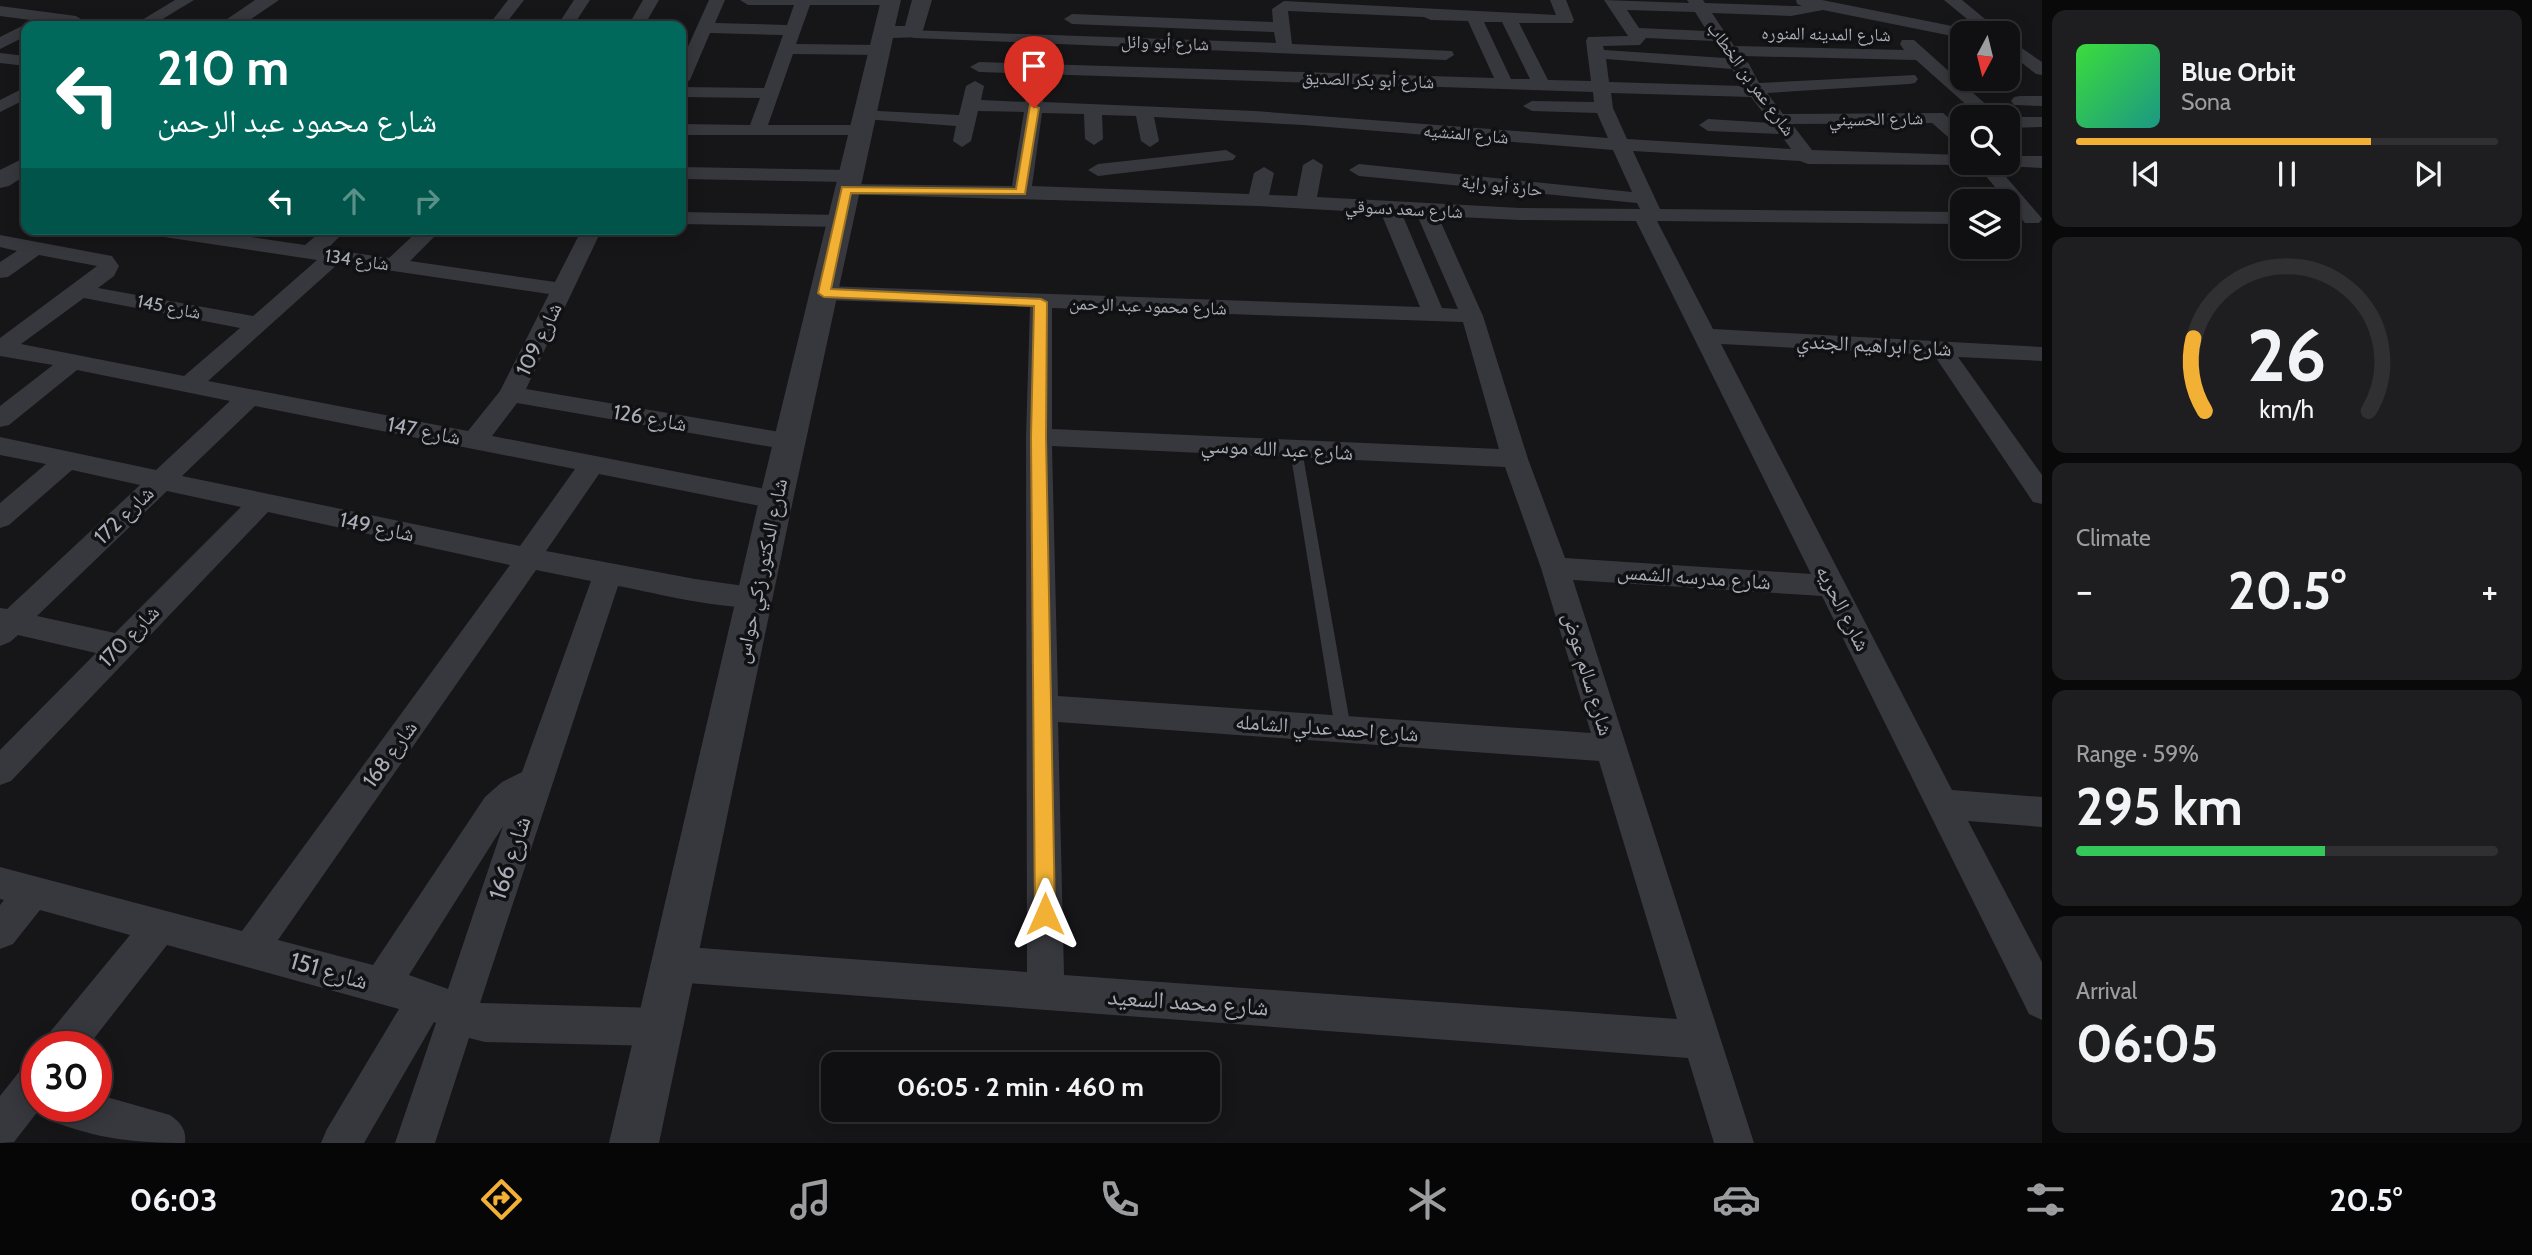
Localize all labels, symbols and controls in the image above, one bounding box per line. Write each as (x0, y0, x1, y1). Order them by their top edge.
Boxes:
street label: شارع عمر بن الخطاب (1702, 18, 1800, 140)
north arrow (1950, 21, 2020, 91)
map controls (1950, 21, 2020, 259)
street label: شارع المدينه المنوره (1761, 22, 1891, 46)
street label: شارع أبو وائل (1121, 30, 1209, 56)
pin (1004, 36, 1064, 108)
text: 210 m (157, 38, 289, 97)
icon: arrive (1015, 47, 1053, 85)
icon: left (42, 49, 133, 140)
text: Blue Orbit (2181, 56, 2296, 88)
street label: شارع أبو بكر الصديق (1301, 67, 1435, 93)
text: Sona (2181, 88, 2231, 116)
text: شارع محمود عبد الرحمن (157, 101, 437, 140)
button: search (1950, 105, 2020, 175)
street label: شارع الحسيني (1829, 107, 1923, 134)
street label: شارع المنشيه (1422, 119, 1510, 149)
icon: previous (2127, 155, 2165, 193)
icon: pause (2268, 155, 2306, 193)
icon: next (2409, 155, 2447, 193)
street label: حارة أبو راية (1460, 171, 1544, 201)
icon: left (262, 182, 300, 220)
icon: ahead (335, 182, 373, 220)
icon: right (408, 182, 446, 220)
button: layers (1950, 189, 2020, 259)
street label: شارع سعد دسوقي (1344, 195, 1463, 227)
street label: شارع 134 (324, 245, 390, 275)
street label: شارع 145 (135, 290, 203, 324)
street label: شارع محمود عبد الرحمن (1069, 292, 1227, 320)
street label: شارع 109 (510, 298, 568, 380)
text: 26 (2247, 311, 2327, 399)
street label: شارع ابراهيم الجندي (1796, 328, 1952, 365)
text: km/h (2260, 394, 2314, 424)
street label: شارع 126 (611, 399, 689, 437)
street label: شارع 147 (385, 411, 463, 451)
street label: شارع عبد الله موسي (1200, 432, 1354, 469)
street label: شارع الدكتور زكي حواس (729, 476, 797, 667)
street label: شارع 172 (89, 480, 159, 550)
street label: شارع 149 (337, 506, 417, 548)
text: Climate (2076, 524, 2151, 552)
street label: شارع مدرسه الشمس (1616, 559, 1772, 595)
text: 20.5° (2228, 559, 2346, 622)
street label: شارع الحريه (1810, 561, 1876, 655)
text: − (2076, 567, 2093, 614)
text: + (2481, 567, 2498, 614)
street label: شارع 170 (93, 599, 165, 673)
street label: شارع سالم عوض (1556, 609, 1619, 739)
street label: شارع احمد عدلي الشامله (1234, 709, 1419, 751)
street label: شارع 168 (357, 716, 423, 792)
text: Range · 59% (2076, 740, 2199, 768)
text: 295 km (2076, 775, 2243, 838)
street label: شارع 166 (482, 812, 538, 904)
position arrow (1008, 877, 1082, 951)
street label: شارع 151 (287, 946, 371, 996)
text: Arrival (2076, 977, 2137, 1005)
street label: شارع محمد السعيد (1106, 981, 1270, 1023)
text: 06:05 (2076, 1012, 2218, 1075)
speed limit sign: 30 (21, 1031, 112, 1122)
text: 06:05 · 2 min · 460 m (897, 1071, 1144, 1103)
icon: directions (477, 1175, 526, 1224)
icon: music (786, 1175, 835, 1224)
icon: phone (1095, 1175, 1144, 1224)
icon: climate (1403, 1175, 1452, 1224)
icon: car (1712, 1175, 1761, 1224)
icon: filters (2021, 1175, 2070, 1224)
text: 06:03 (130, 1180, 217, 1219)
text: 20.5° (2329, 1180, 2402, 1219)

